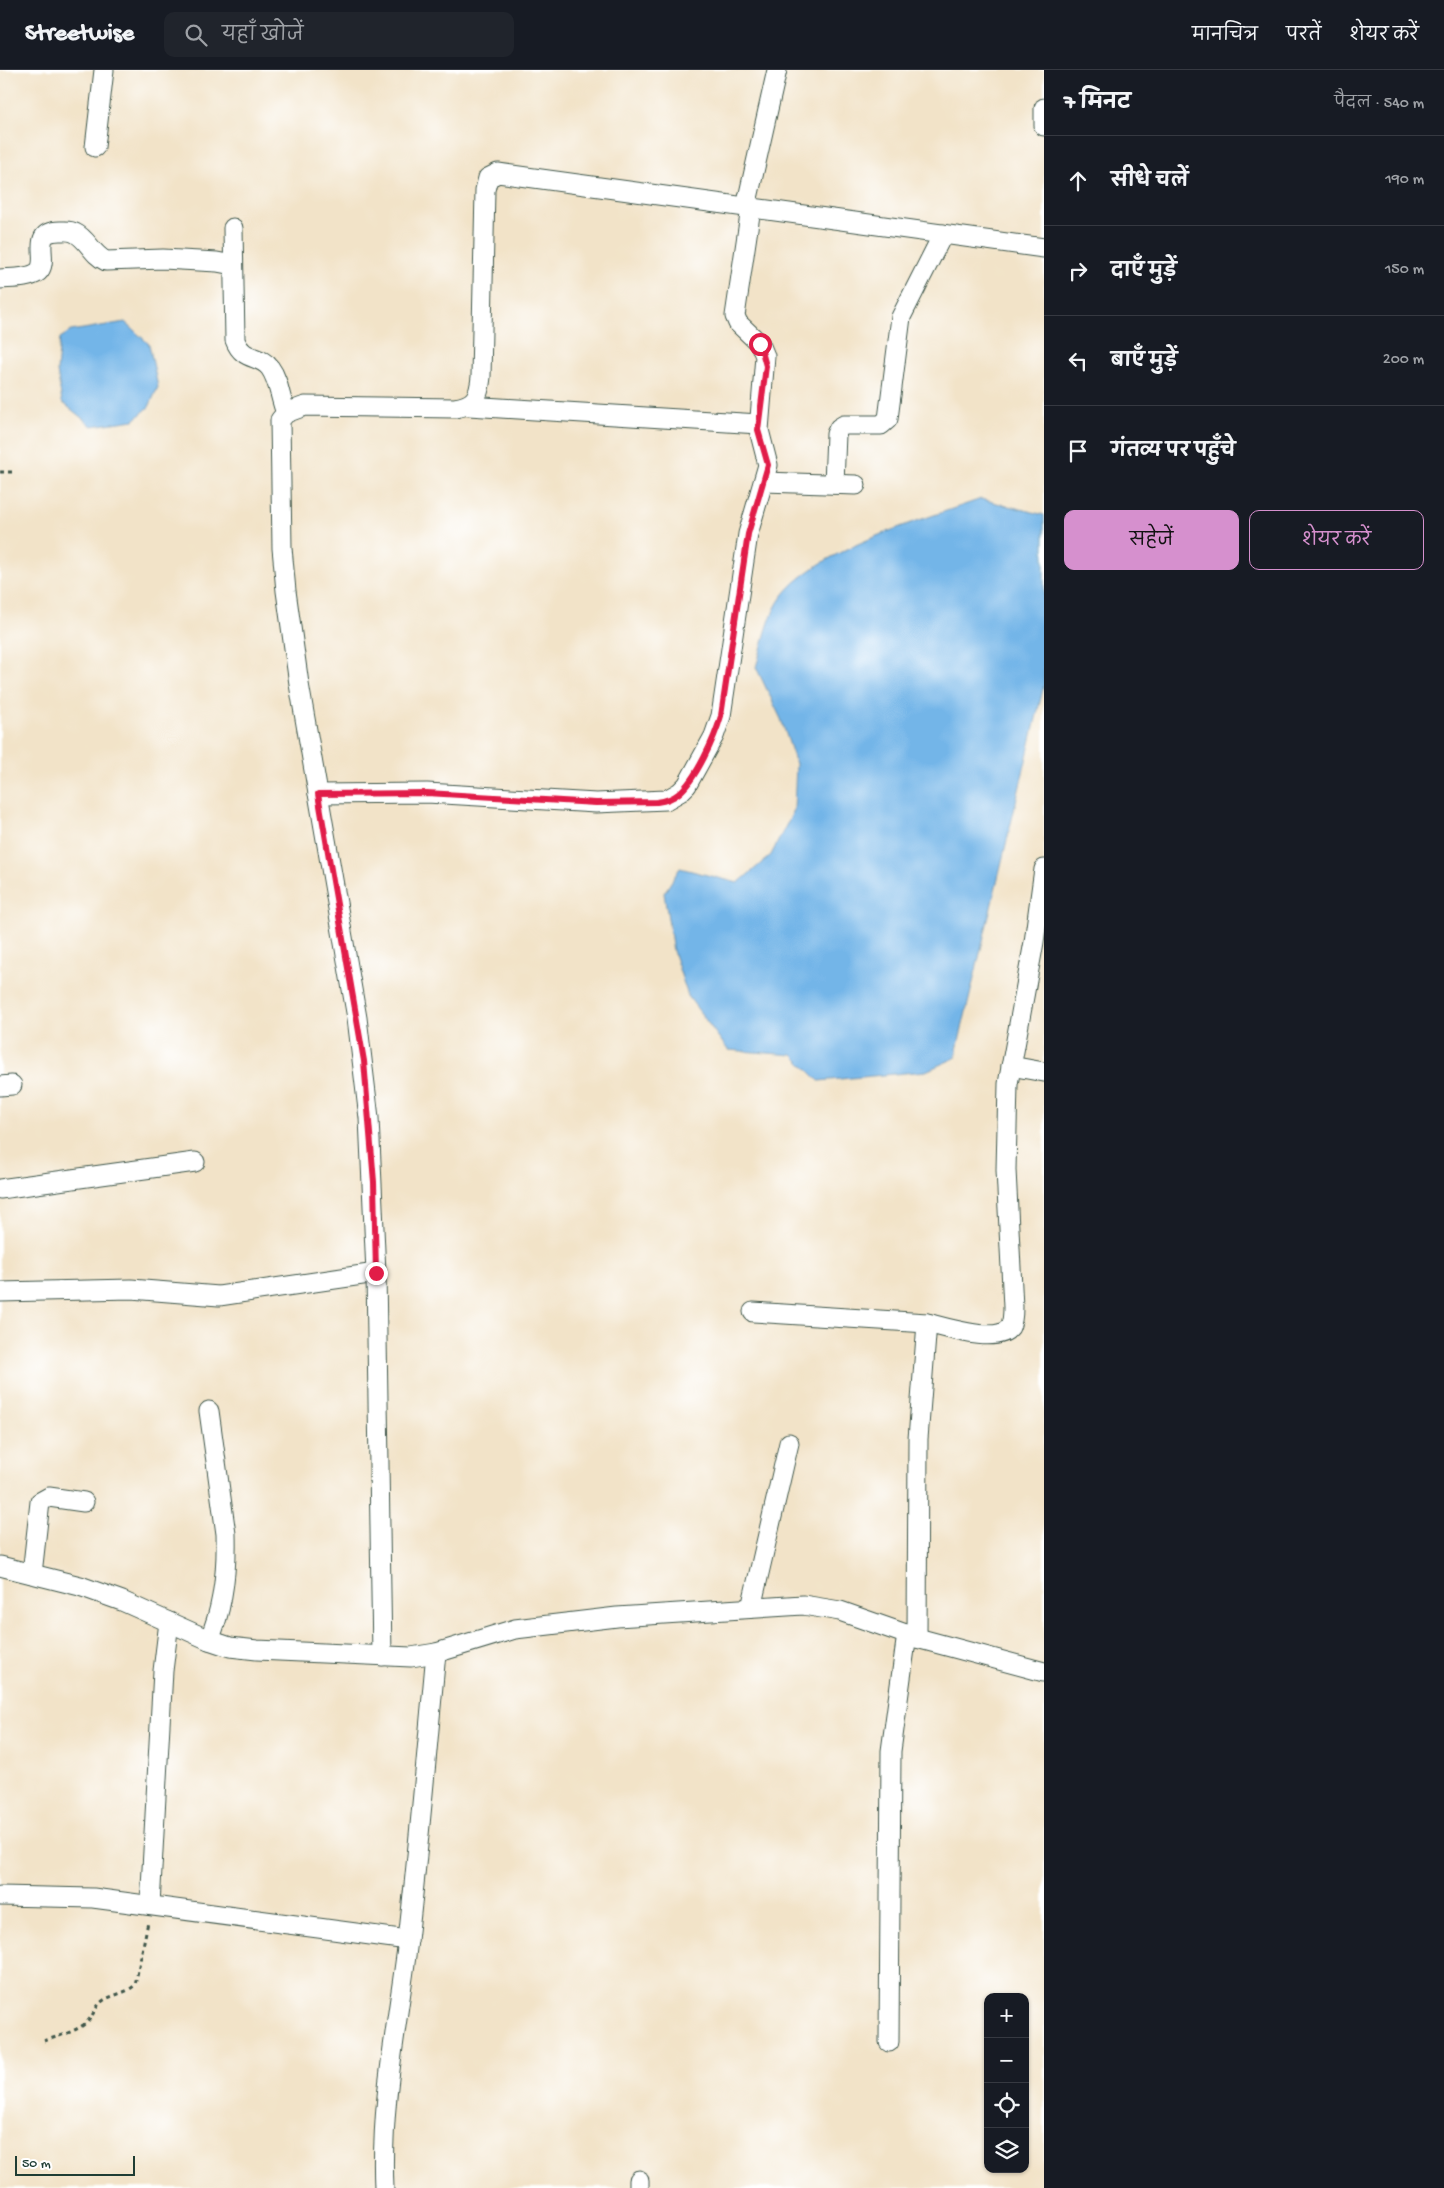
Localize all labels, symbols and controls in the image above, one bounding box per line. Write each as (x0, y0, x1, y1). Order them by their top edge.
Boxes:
search box (164, 12, 514, 57)
text: Streetwise (25, 20, 134, 49)
icon: search (182, 21, 210, 49)
text: यहाँ खोजें (222, 25, 303, 48)
text: मानचित्र (1192, 26, 1258, 47)
text: परतें (1286, 26, 1321, 47)
text: शेयर करें (1349, 26, 1419, 47)
text: 7 मिनट (1064, 92, 1131, 117)
text: पैदल · 540 m (1334, 95, 1424, 114)
icon: ahead (1064, 167, 1092, 195)
text: सीधे चलें (1111, 171, 1188, 194)
text: 190 m (1385, 171, 1424, 190)
icon: right (1064, 257, 1092, 285)
text: दाएँ मुड़ें (1111, 261, 1177, 284)
text: 150 m (1385, 261, 1424, 280)
route start (749, 333, 772, 356)
icon: left (1064, 347, 1092, 375)
text: बाएँ मुड़ें (1111, 351, 1177, 374)
text: 200 m (1383, 351, 1424, 370)
icon: arrive (1064, 437, 1092, 465)
text: गंतव्य पर पहुँचे (1111, 441, 1235, 464)
button: सहेजें (1064, 510, 1239, 570)
button: शेयर करें (1249, 510, 1424, 570)
route end (365, 1262, 388, 1285)
map controls (984, 1993, 1029, 2173)
button: + (984, 1993, 1029, 2038)
button: − (984, 2038, 1029, 2083)
button: locate (984, 2083, 1029, 2128)
button: layers (984, 2128, 1029, 2173)
scale bar (15, 2153, 135, 2176)
text: 50 m (22, 2156, 51, 2173)

